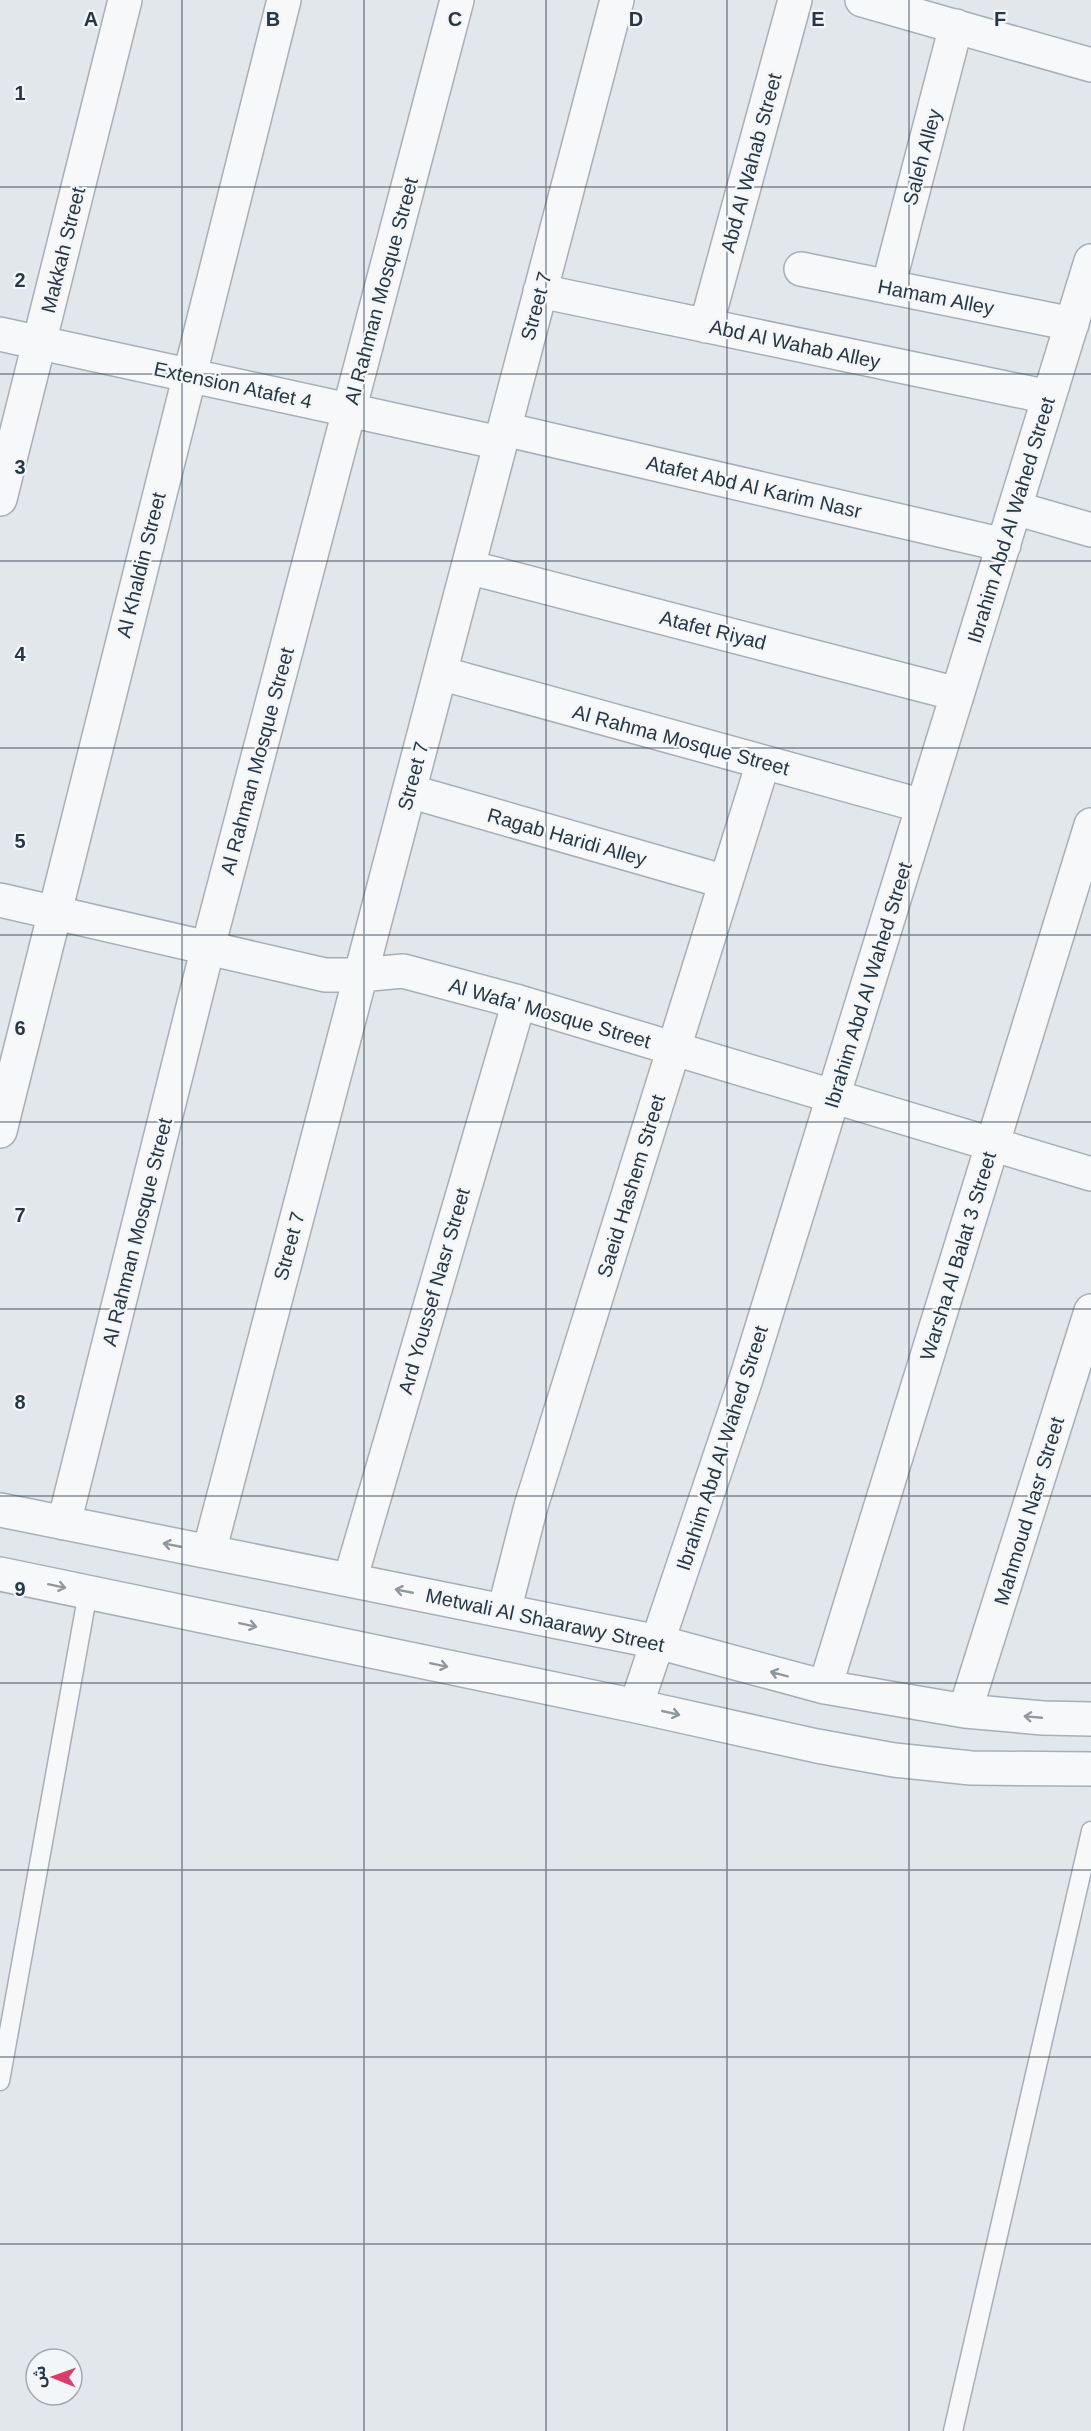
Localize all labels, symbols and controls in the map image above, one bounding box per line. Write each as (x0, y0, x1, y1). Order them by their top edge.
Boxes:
text: A (84, 8, 98, 30)
text: B (266, 8, 280, 30)
text: C (448, 8, 462, 30)
text: D (629, 8, 643, 30)
text: E (811, 8, 825, 30)
text: F (994, 8, 1006, 30)
street label: Abd Al Wahab Street (716, 70, 786, 255)
text: 1 (14, 82, 26, 104)
street label: Saleh Alley (899, 106, 945, 208)
street label: Al Rahman Mosque Street (340, 174, 422, 407)
street label: Makkah Street (37, 184, 89, 315)
text: 2 (14, 269, 26, 291)
street label: Street 7 (516, 269, 556, 343)
street label: Hamam Alley (876, 275, 996, 319)
street label: Abd Al Wahab Alley (708, 315, 882, 373)
street label: Extension Atafet 4 (152, 357, 314, 413)
street label: Ibrahim Abd Al Wahed Street (963, 394, 1059, 646)
street label: Atafet Abd Al Karim Nasr (644, 452, 864, 523)
text: 3 (14, 456, 26, 478)
street label: Al Khaldin Street (112, 490, 170, 640)
street label: Atafet Riyad (657, 606, 769, 654)
text: 4 (14, 643, 26, 665)
street label: Al Rahman Mosque Street (216, 644, 298, 877)
street label: Al Rahma Mosque Street (570, 700, 792, 780)
street label: Street 7 (393, 739, 433, 813)
street label: Ragab Haridi Alley (485, 804, 649, 870)
text: 5 (14, 830, 26, 852)
street label: Ibrahim Abd Al Wahed Street (820, 859, 916, 1111)
street label: Al Wafa' Mosque Street (447, 974, 654, 1052)
text: 6 (14, 1017, 26, 1039)
street label: Saeid Hashem Street (593, 1091, 669, 1280)
street label: Al Rahman Mosque Street (98, 1115, 176, 1348)
street label: Warsha Al Balat 3 Street (916, 1149, 1000, 1363)
street label: Ard Youssef Nasr Street (394, 1185, 474, 1397)
text: 7 (14, 1204, 26, 1226)
street label: Street 7 (269, 1209, 309, 1283)
street label: Ibrahim Abd Al Wahed Street (672, 1322, 772, 1573)
text: 8 (14, 1391, 26, 1413)
street label: Mahmoud Nasr Street (990, 1414, 1068, 1608)
one-way arrow (162, 1539, 182, 1550)
text: 9 (14, 1578, 26, 1600)
one-way arrow (47, 1581, 67, 1592)
street label: Metwali Al Shaarawy Street (424, 1584, 667, 1656)
one-way arrow (395, 1585, 414, 1596)
one-way arrow (238, 1620, 258, 1631)
one-way arrow (429, 1660, 448, 1671)
one-way arrow (769, 1668, 788, 1680)
one-way arrow (661, 1708, 680, 1720)
one-way arrow (1023, 1711, 1043, 1722)
north arrow (24, 2347, 84, 2407)
text: ش (31, 2366, 49, 2388)

